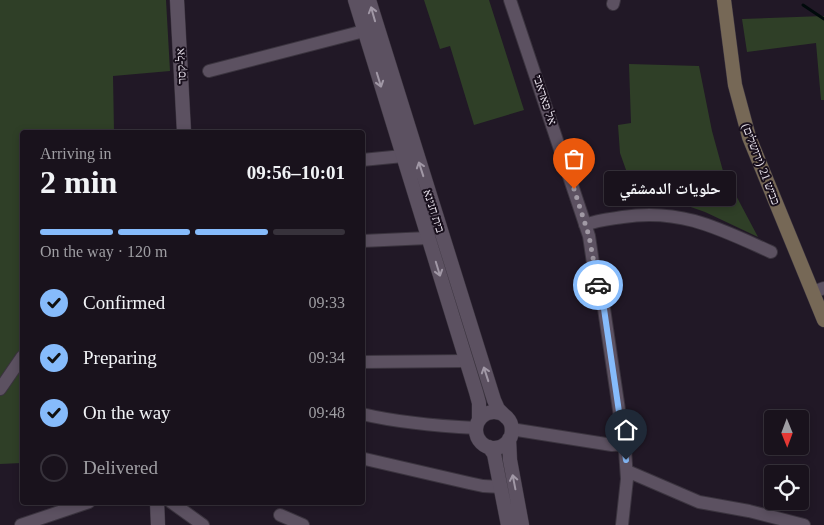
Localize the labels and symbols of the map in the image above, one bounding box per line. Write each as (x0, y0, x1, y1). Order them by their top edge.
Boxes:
one-way arrow (368, 7, 377, 23)
street label: אל-קסר (173, 48, 189, 84)
one-way arrow (375, 72, 384, 88)
street label: אל פאראבי (530, 73, 560, 127)
street label: כביש 21 (ירושלים) (739, 121, 783, 207)
pin (553, 138, 595, 189)
one-way arrow (416, 162, 426, 178)
callout: حلويات الدمشقي (604, 172, 736, 206)
street label: בית חנינא (420, 188, 448, 235)
one-way arrow (433, 260, 443, 276)
courier (573, 260, 623, 310)
one-way arrow (481, 367, 490, 383)
pin (605, 409, 647, 460)
north arrow (764, 410, 809, 455)
one-way arrow (509, 475, 518, 491)

